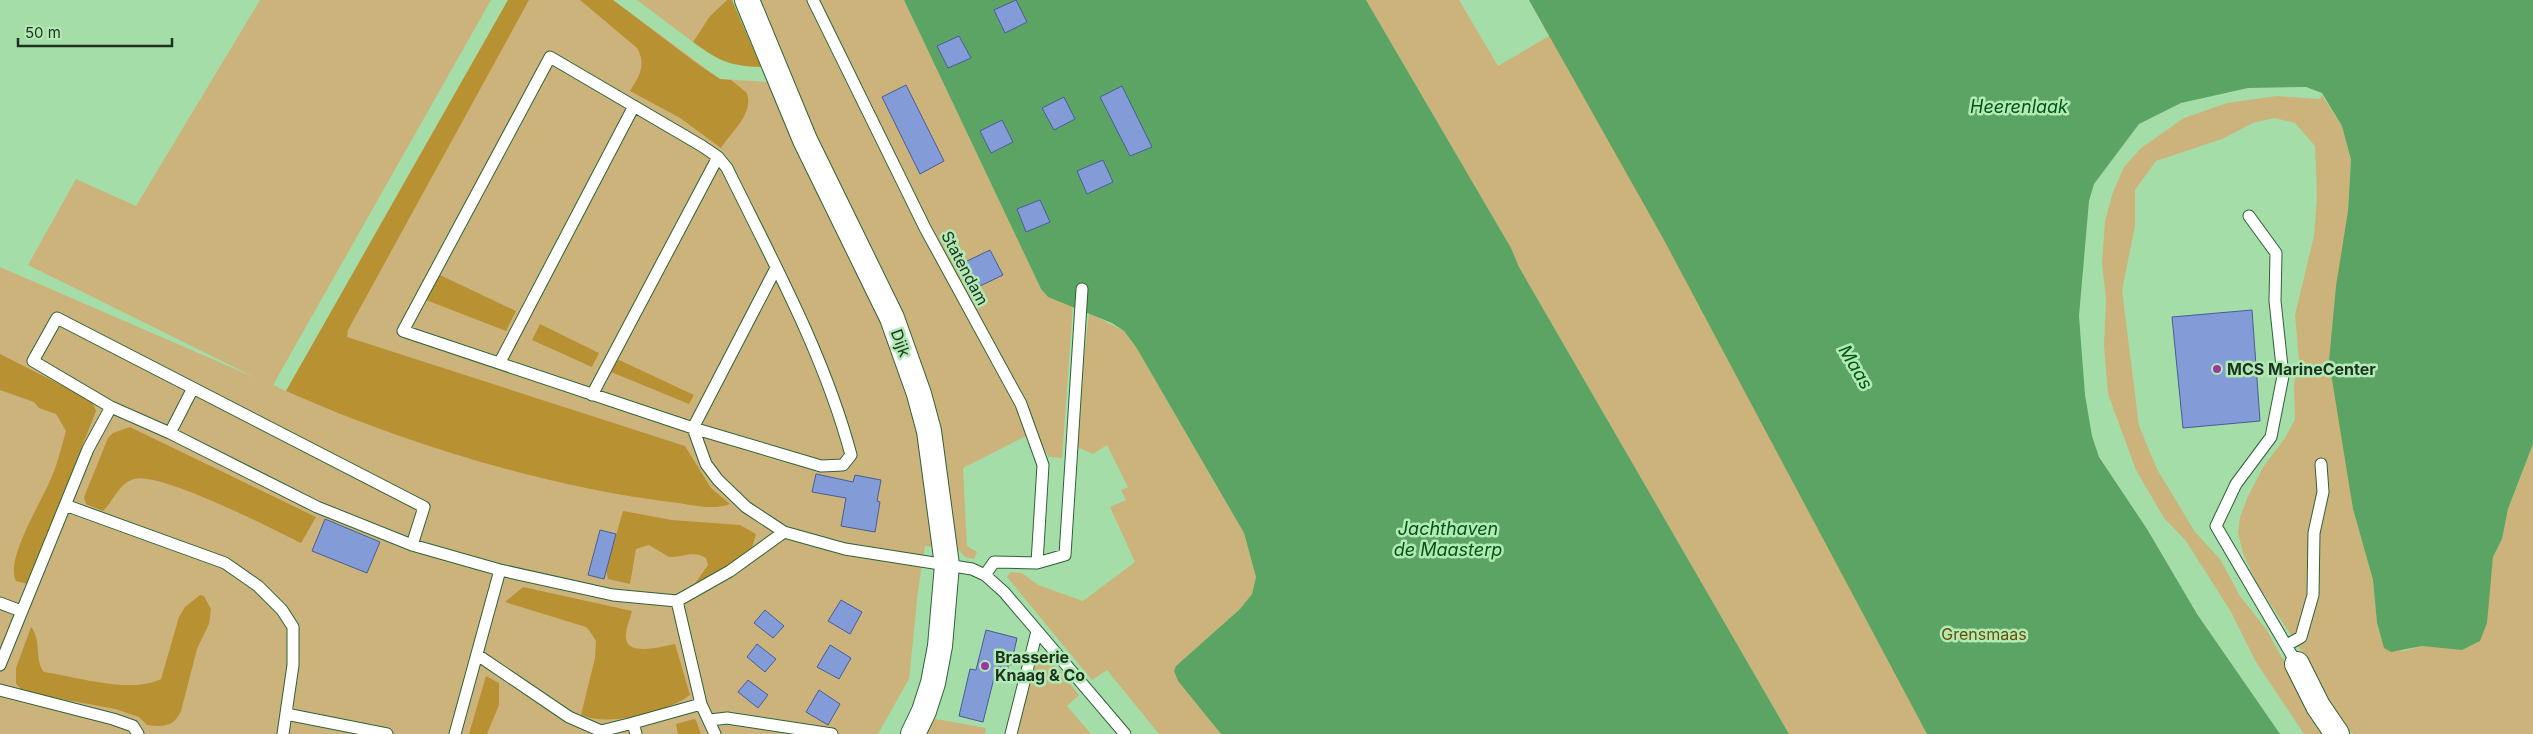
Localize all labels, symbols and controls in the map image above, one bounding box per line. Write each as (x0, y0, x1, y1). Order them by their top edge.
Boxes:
scale bar (18, 15, 171, 47)
text: 50 m (25, 23, 61, 42)
water label: Heerenlaak (1970, 96, 2069, 117)
street label: Statendam (937, 227, 993, 309)
street label: Dijk (887, 326, 915, 360)
water label: Maas (1835, 341, 1877, 393)
place label: MCS MarineCenter (2227, 359, 2376, 379)
marker: MCS MarineCenter (2211, 363, 2223, 375)
water label: Jachthaven de Maasterp (1394, 518, 1502, 560)
park label: Grensmaas (1941, 624, 2027, 644)
place label: Brasserie Knaag & Co (995, 647, 1085, 685)
marker: Brasserie Knaag & Co (979, 660, 991, 672)

